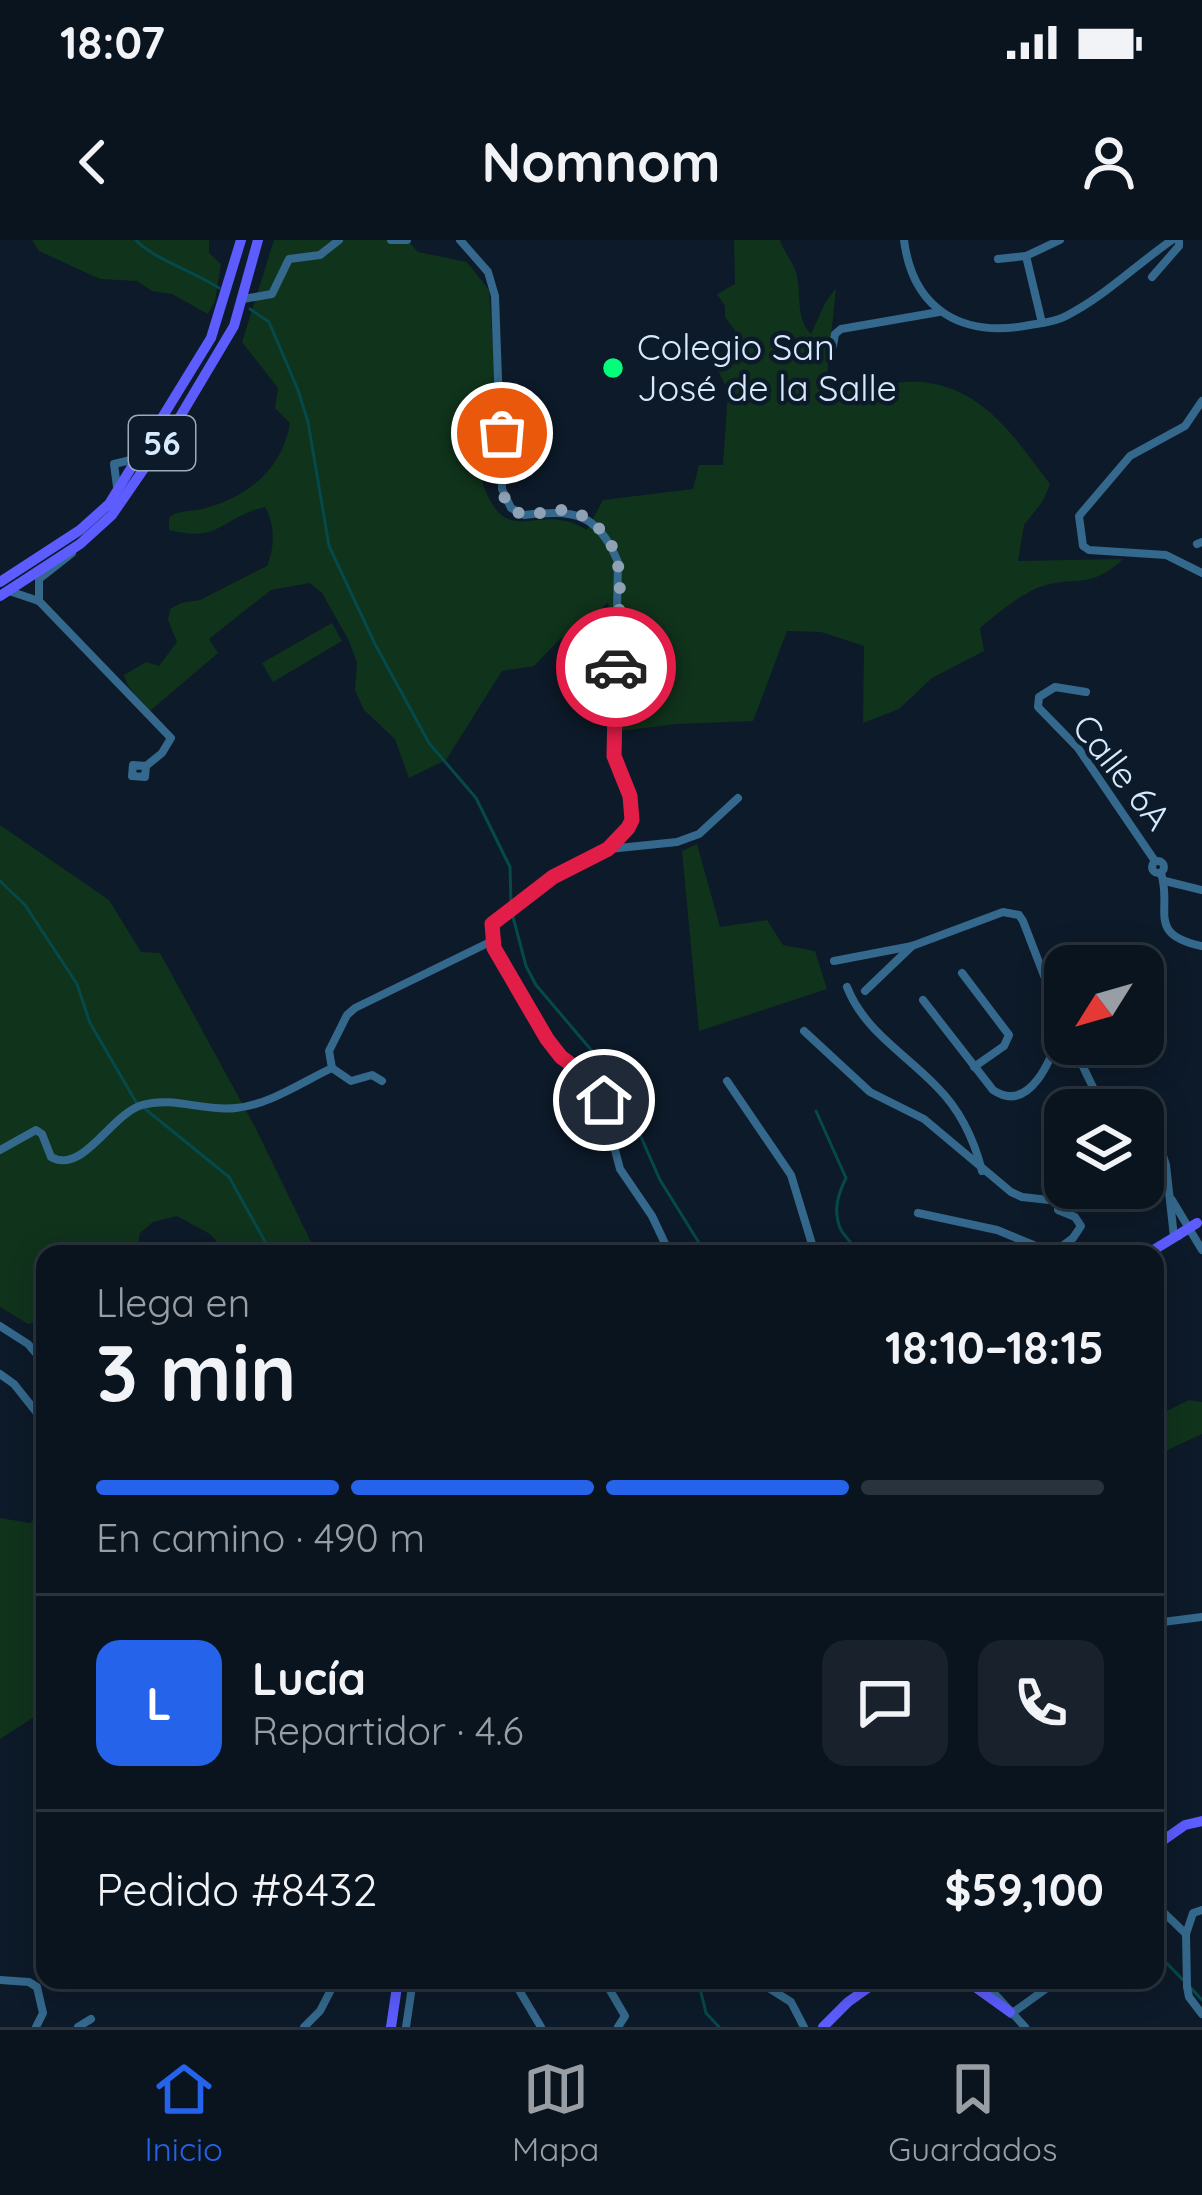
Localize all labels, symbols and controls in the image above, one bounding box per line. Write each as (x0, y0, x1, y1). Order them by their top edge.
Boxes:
text: 18:07 (60, 14, 165, 70)
text: Nomnom (482, 128, 720, 196)
icon: back (60, 129, 126, 195)
icon: person (1076, 129, 1142, 195)
place label: Colegio San José de la Salle (637, 324, 897, 410)
marker: Colegio San José de la Salle (600, 355, 626, 381)
pin (451, 382, 553, 484)
icon: bag (469, 400, 535, 466)
road number: 56 (129, 416, 195, 470)
courier (556, 607, 676, 727)
icon: car (583, 634, 649, 700)
street label: Calle 6A (1063, 705, 1181, 838)
north arrow (1044, 945, 1164, 1065)
map controls (1044, 945, 1164, 1209)
pin (553, 1049, 655, 1151)
icon: home (571, 1067, 637, 1133)
button: layers (1044, 1089, 1164, 1209)
text: Llega en (96, 1278, 250, 1327)
text: 18:10–18:15 (885, 1319, 1104, 1375)
text: 3 min (96, 1323, 297, 1421)
text: En camino · 490 m (96, 1513, 425, 1562)
button: chat (822, 1640, 948, 1766)
button: phone (978, 1640, 1104, 1766)
text: Lucía (252, 1650, 366, 1706)
text: L (146, 1675, 172, 1731)
text: Repartidor · 4.6 (252, 1706, 524, 1755)
text: Pedido #8432 (96, 1861, 377, 1917)
text: $59,100 (945, 1861, 1104, 1917)
tab: Inicio (145, 2056, 223, 2169)
tab: Mapa (512, 2056, 599, 2169)
tab: Guardados (888, 2056, 1057, 2169)

